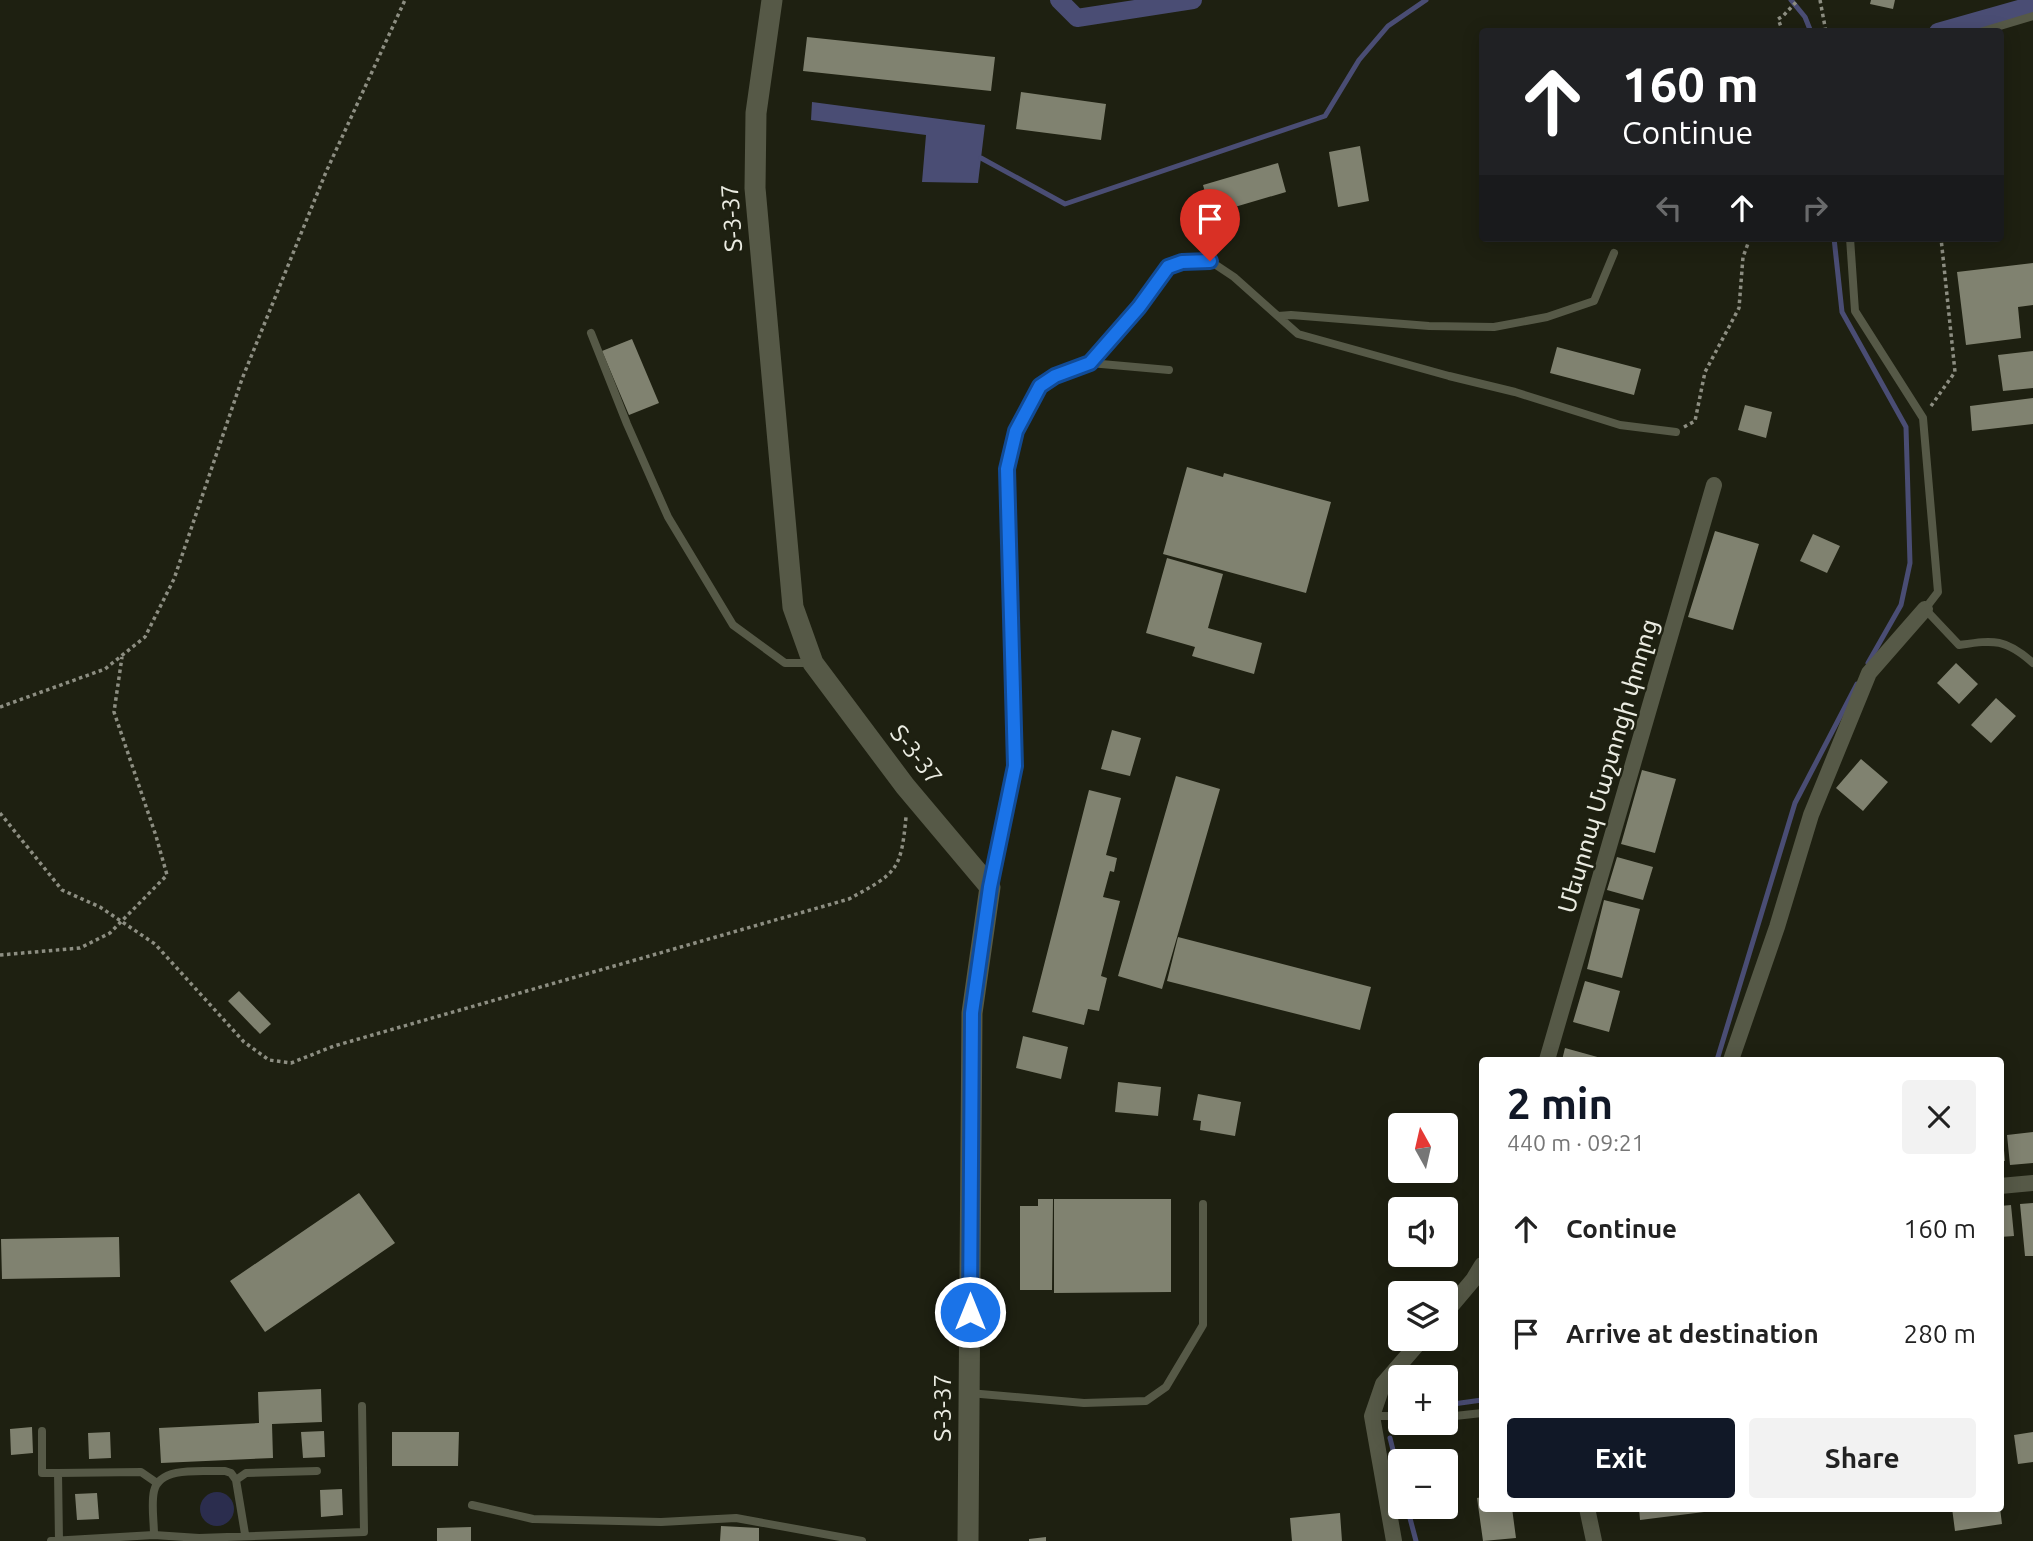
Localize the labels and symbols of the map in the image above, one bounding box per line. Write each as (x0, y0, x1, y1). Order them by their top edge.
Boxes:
street label: Տ-3-37 (716, 183, 747, 253)
pin (1180, 189, 1240, 261)
street label: Մեսրոպ Մաշտոցի փողոց (1553, 616, 1663, 916)
street label: Տ-3-37 (885, 720, 948, 790)
north arrow (1388, 1113, 1458, 1183)
position arrow (933, 1275, 1007, 1349)
street label: Տ-3-37 (929, 1374, 956, 1442)

